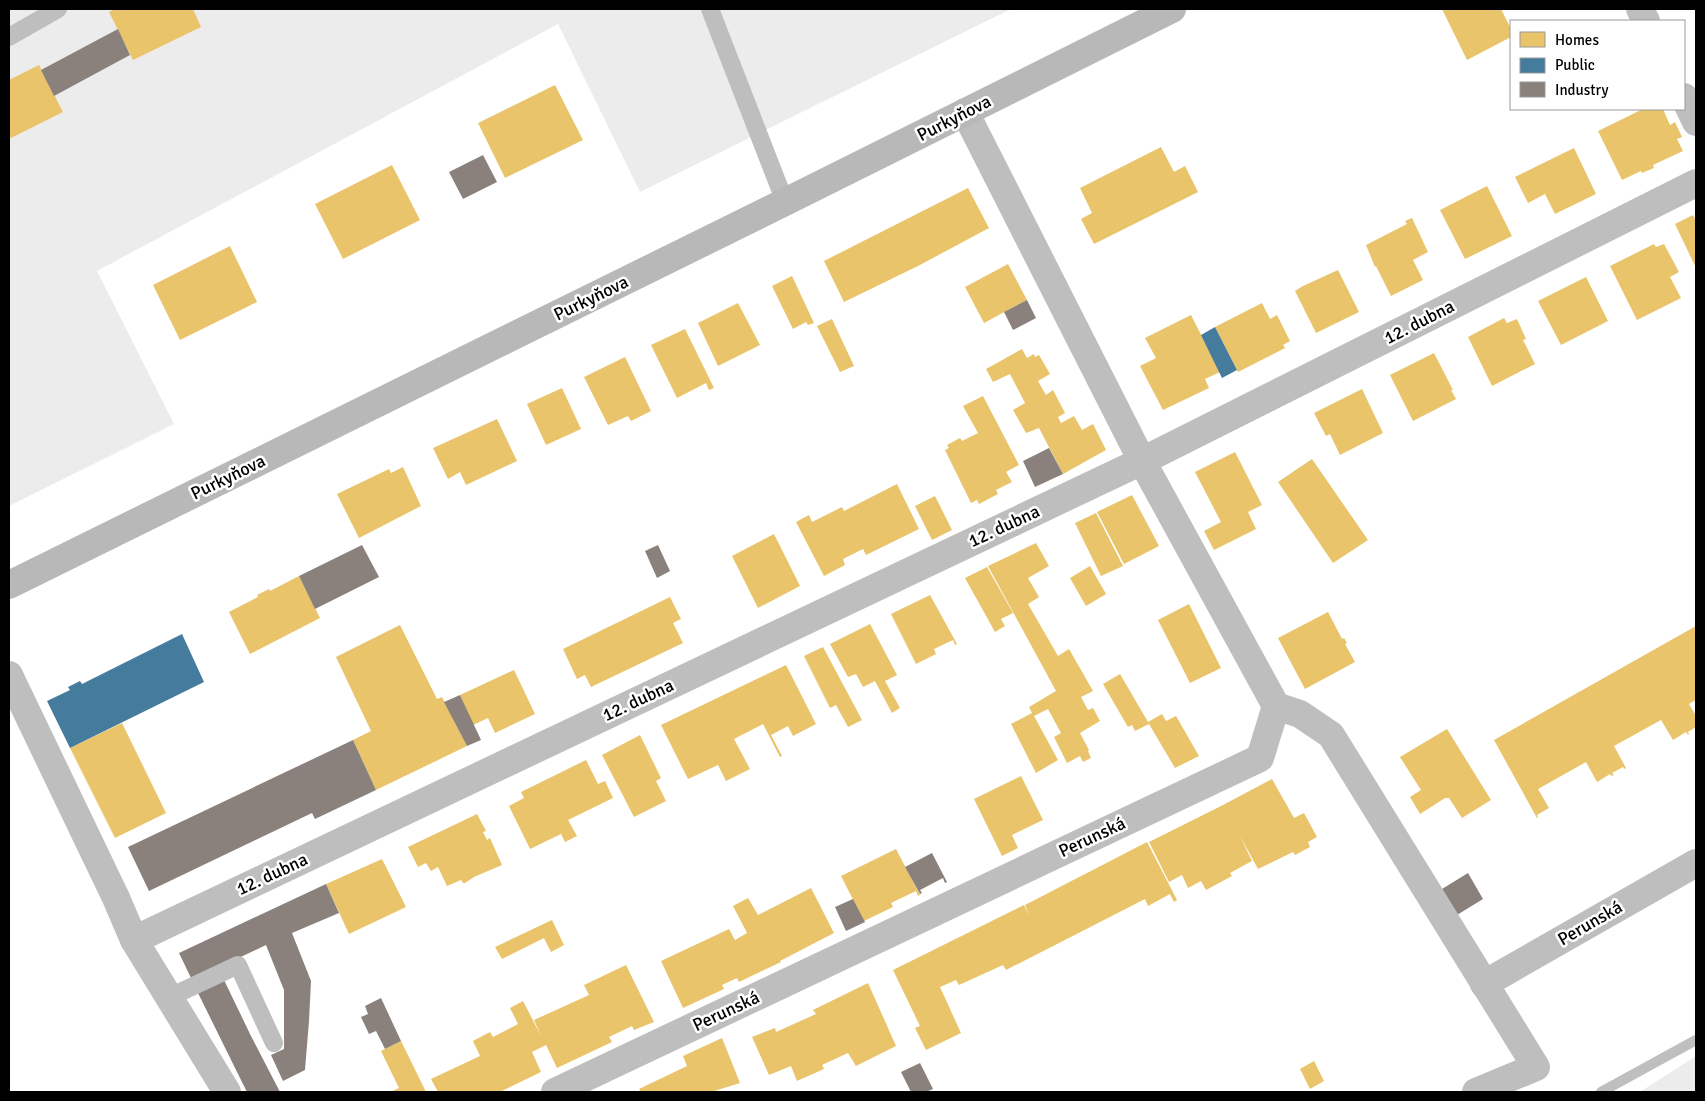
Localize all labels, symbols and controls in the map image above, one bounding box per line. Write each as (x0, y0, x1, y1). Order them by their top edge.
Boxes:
legend (1510, 20, 1685, 110)
text: Homes (1555, 31, 1599, 49)
text: Public (1555, 56, 1595, 74)
text: Industry (1555, 81, 1608, 99)
street label: Purkyňova (913, 90, 995, 146)
street label: Purkyňova (550, 271, 632, 325)
street label: 12. dubna (1380, 295, 1458, 349)
street label: Purkyňova (187, 450, 269, 504)
street label: 12. dubna (965, 500, 1043, 552)
street label: 12. dubna (599, 674, 677, 726)
street label: Perunská (1055, 812, 1129, 862)
street label: 12. dubna (233, 848, 311, 900)
street label: Perunská (1554, 896, 1626, 950)
street label: Perunská (689, 986, 763, 1036)

